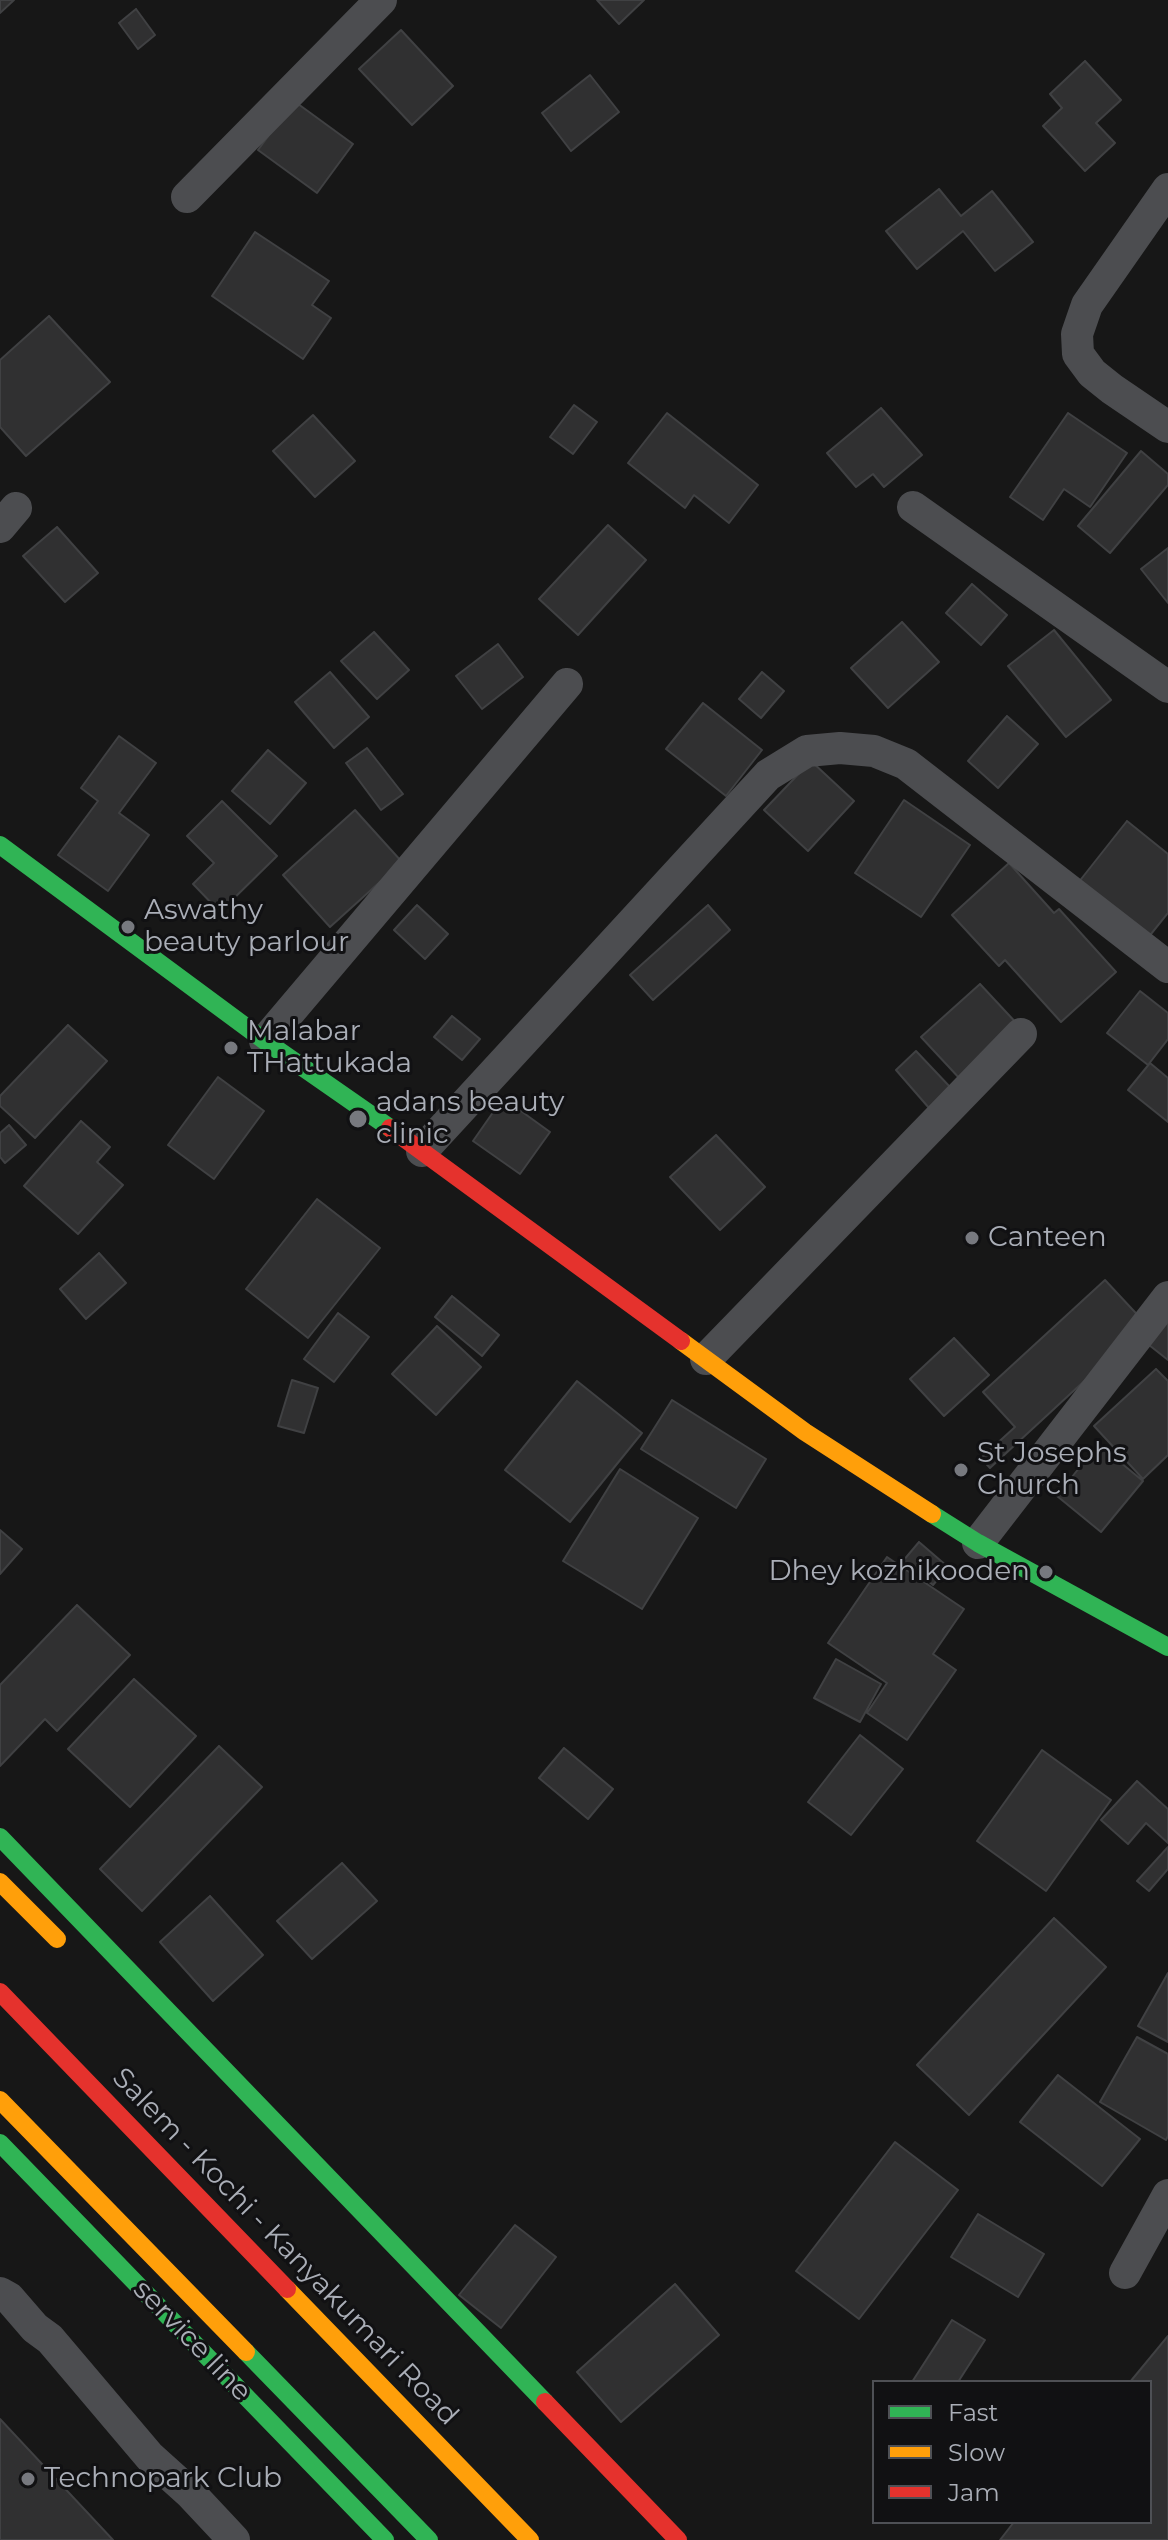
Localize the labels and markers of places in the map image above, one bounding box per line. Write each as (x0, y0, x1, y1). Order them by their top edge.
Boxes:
place label: Aswathy beauty parlour (144, 894, 349, 960)
marker: Aswathy beauty parlour (119, 918, 137, 936)
place label: Malabar THattukada (247, 1015, 412, 1081)
marker: Malabar THattukada (222, 1039, 240, 1057)
place label: adans beauty clinic (376, 1086, 564, 1152)
marker: adans beauty clinic (347, 1108, 369, 1130)
place label: Canteen (988, 1221, 1107, 1255)
marker: Canteen (963, 1229, 981, 1247)
place label: St Josephs Church (977, 1437, 1127, 1503)
marker: St Josephs Church (952, 1461, 970, 1479)
place label: Dhey kozhikooden (768, 1555, 1030, 1589)
marker: Dhey kozhikooden (1037, 1563, 1055, 1581)
place label: Technopark Club (44, 2462, 282, 2496)
marker: Technopark Club (19, 2470, 37, 2488)

